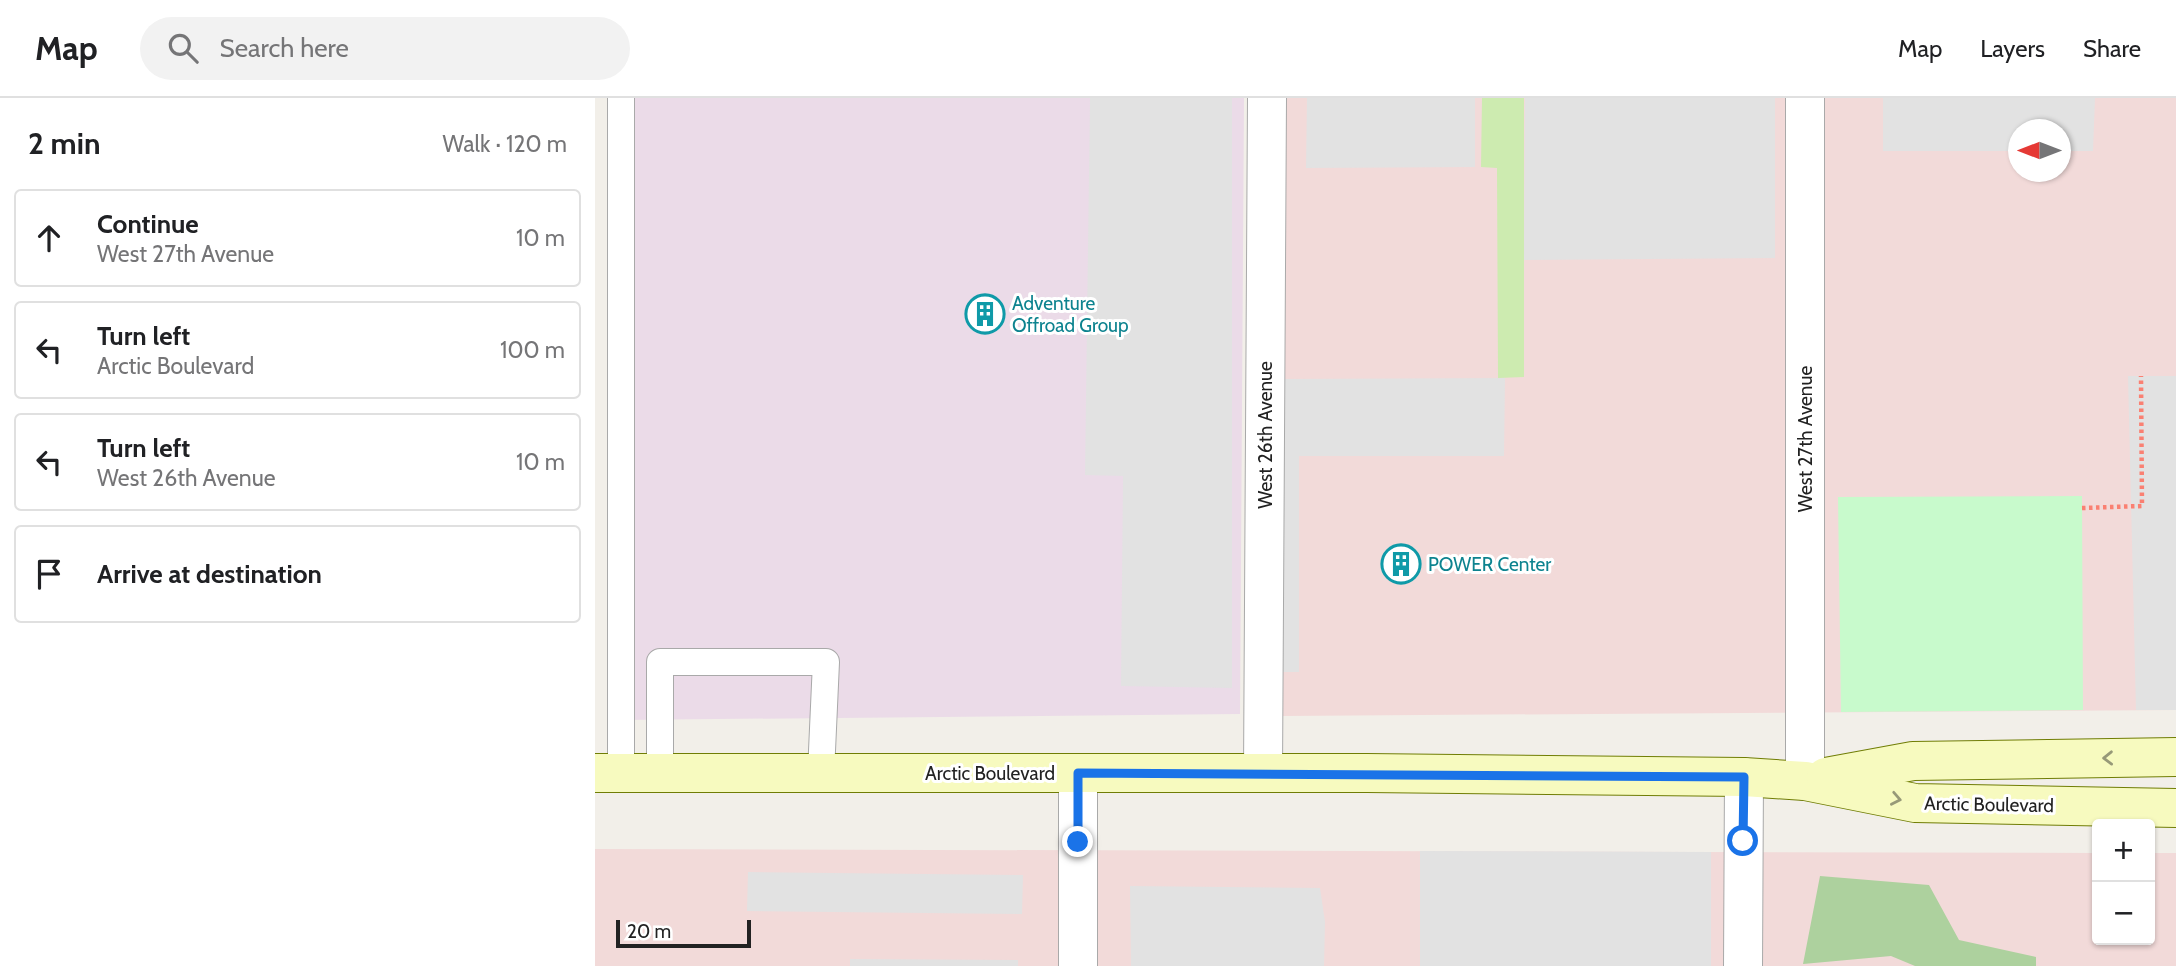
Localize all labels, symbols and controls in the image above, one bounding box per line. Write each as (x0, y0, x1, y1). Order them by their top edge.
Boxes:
search box (140, 17, 630, 80)
text: Map (35, 28, 98, 68)
icon: search (164, 29, 202, 67)
text: Search here (220, 32, 349, 64)
text: Map (1898, 34, 1942, 63)
text: Layers (1980, 34, 2045, 63)
text: Share (2083, 34, 2141, 63)
north arrow (2008, 119, 2071, 182)
text: 2 min (28, 125, 100, 162)
text: Walk · 120 m (443, 130, 567, 158)
text: Continue (97, 208, 199, 240)
icon: ahead (30, 219, 68, 257)
text: 10 m (516, 224, 565, 252)
text: West 27th Avenue (97, 240, 274, 268)
place label: Adventure Offroad Group (1012, 292, 1129, 337)
building icon: Adventure Offroad Group (964, 293, 1006, 335)
text: Turn left (97, 320, 190, 352)
icon: left (30, 331, 68, 369)
text: 100 m (500, 336, 565, 364)
text: Arctic Boulevard (97, 352, 254, 380)
street label: West 26th Avenue (1254, 361, 1277, 509)
street label: West 27th Avenue (1794, 366, 1817, 512)
text: Turn left (97, 432, 190, 464)
icon: left (30, 443, 68, 481)
text: 10 m (516, 448, 565, 476)
text: West 26th Avenue (97, 464, 276, 492)
building icon: POWER Center (1380, 543, 1422, 585)
place label: POWER Center (1428, 553, 1551, 576)
icon: arrive (30, 555, 68, 593)
text: Arrive at destination (97, 558, 322, 590)
one-way arrow (2102, 750, 2113, 766)
street label: Arctic Boulevard (925, 762, 1055, 785)
one-way arrow (1890, 791, 1902, 806)
street label: Arctic Boulevard (1924, 792, 2054, 817)
map controls (2092, 819, 2155, 945)
button: + (2092, 819, 2155, 882)
route start (1727, 825, 1758, 856)
route end (1062, 826, 1093, 857)
button: − (2092, 882, 2155, 945)
scale bar (616, 917, 751, 949)
text: 20 m (627, 920, 671, 943)

